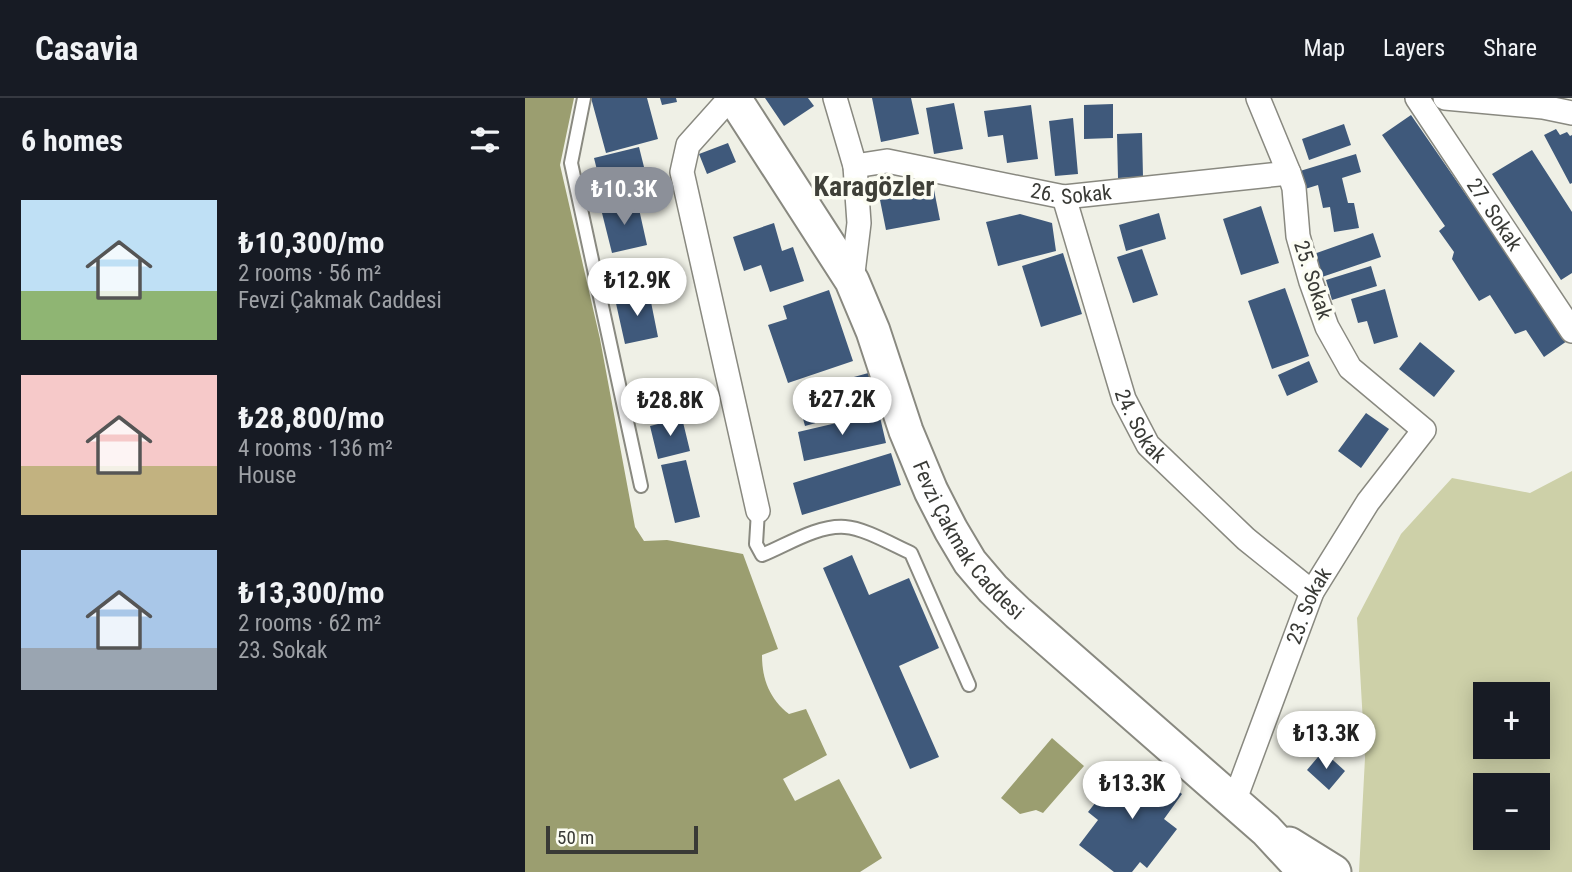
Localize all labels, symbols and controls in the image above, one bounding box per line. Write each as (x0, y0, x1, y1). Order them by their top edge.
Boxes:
text: Casavia (35, 29, 138, 68)
text: Map (1304, 34, 1345, 62)
text: Layers (1383, 34, 1445, 62)
text: Share (1483, 34, 1537, 62)
icon: filters (466, 121, 504, 159)
text: 6 homes (21, 123, 123, 158)
pin: ₺10.3K (567, 167, 681, 227)
district label: Karagözler (814, 170, 934, 203)
street label: 27. Sokak (1462, 174, 1527, 256)
text: ₺10.3K (591, 176, 657, 203)
street label: 26. Sokak (1028, 179, 1113, 209)
text: ₺10,300/mo (238, 225, 384, 260)
icon: home (77, 228, 161, 312)
street label: 25. Sokak (1289, 238, 1337, 323)
pin: ₺12.9K (580, 258, 694, 318)
text: 2 rooms · 56 m² (238, 260, 381, 287)
text: ₺12.9K (604, 267, 670, 294)
text: Fevzi Çakmak Caddesi (238, 287, 442, 314)
pin: ₺28.8K (613, 378, 727, 438)
pin: ₺27.2K (785, 378, 899, 437)
text: ₺27.2K (809, 386, 875, 413)
street label: 24. Sokak (1110, 386, 1171, 468)
text: ₺28.8K (637, 387, 703, 414)
text: ₺28,800/mo (238, 400, 384, 435)
icon: home (77, 403, 161, 487)
text: 4 rooms · 136 m² (238, 435, 393, 462)
street label: Fevzi Çakmak Caddesi (908, 457, 1029, 624)
text: House (238, 462, 296, 489)
street label: 23. Sokak (1282, 562, 1337, 648)
text: ₺13,300/mo (238, 575, 384, 610)
icon: home (77, 578, 161, 662)
text: 2 rooms · 62 m² (238, 610, 381, 637)
text: 23. Sokak (238, 637, 327, 664)
map controls (1473, 682, 1550, 850)
button: + (1473, 682, 1550, 759)
pin: ₺13.3K (1269, 712, 1383, 771)
text: ₺13.3K (1293, 720, 1359, 747)
pin: ₺13.3K (1075, 762, 1189, 821)
text: ₺13.3K (1099, 770, 1165, 797)
button: − (1473, 773, 1550, 850)
scale bar (546, 823, 698, 855)
text: 50 m (557, 826, 594, 849)

